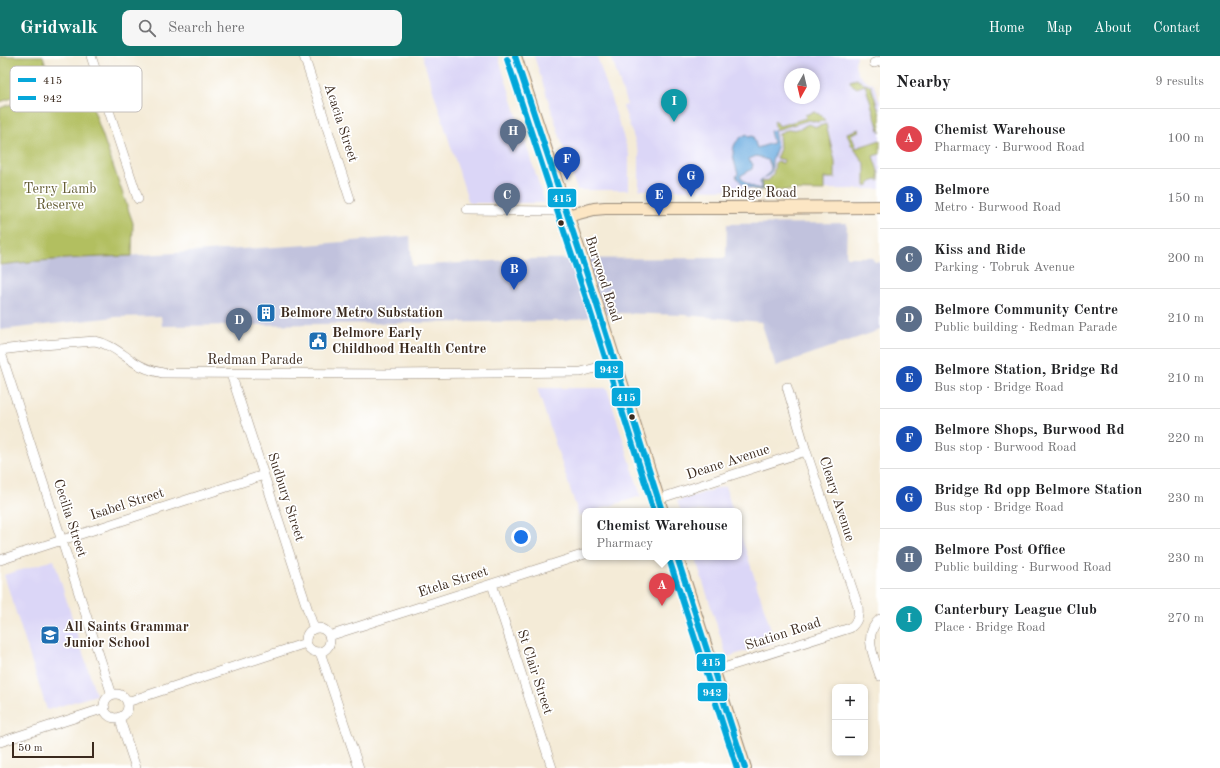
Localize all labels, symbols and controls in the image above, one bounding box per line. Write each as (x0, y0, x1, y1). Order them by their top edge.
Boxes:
search box (122, 10, 402, 46)
icon: search (136, 17, 158, 39)
text: Gridwalk (20, 19, 98, 38)
text: Search here (168, 21, 245, 36)
text: Home (989, 21, 1024, 35)
text: Map (1046, 21, 1072, 35)
text: About (1094, 21, 1131, 35)
text: Contact (1153, 21, 1200, 35)
legend (10, 66, 142, 112)
north arrow (784, 68, 820, 104)
text: Nearby (896, 74, 951, 91)
text: 9 results (1155, 75, 1204, 88)
text: 415 (43, 76, 62, 87)
street label: Acacia Street (322, 82, 360, 164)
pin: I (661, 89, 687, 122)
text: 942 (43, 94, 62, 105)
pin: H (500, 119, 526, 152)
text: Chemist Warehouse (934, 123, 1066, 138)
text: A (904, 132, 914, 145)
text: 100 m (1167, 132, 1204, 145)
text: Pharmacy · Burwood Road (934, 141, 1085, 154)
pin: F (554, 147, 580, 180)
pin: G (678, 164, 704, 197)
park label: Terry Lamb Reserve (24, 182, 96, 212)
pin: C (494, 183, 520, 216)
pin: E (646, 183, 672, 216)
text: Belmore (934, 183, 990, 198)
street label: Bridge Road (721, 186, 797, 200)
line badge: 415 (547, 188, 577, 208)
text: B (904, 192, 914, 205)
text: 150 m (1167, 192, 1204, 205)
text: 415 (552, 194, 572, 205)
text: Metro · Burwood Road (934, 201, 1061, 214)
unlabelled marker (556, 218, 566, 228)
street label: Burwood Road (583, 234, 623, 324)
text: Kiss and Ride (934, 243, 1026, 258)
text: C (905, 252, 913, 265)
text: 200 m (1167, 252, 1204, 265)
pin: B (501, 257, 527, 290)
text: Parking · Tobruk Avenue (934, 261, 1075, 274)
building icon: Belmore Metro Substation (255, 302, 277, 324)
text: Belmore Community Centre (934, 303, 1118, 318)
place label: Belmore Metro Substation (280, 306, 443, 320)
pin: D (226, 308, 252, 341)
text: D (904, 312, 914, 325)
text: 210 m (1167, 312, 1204, 325)
text: Public building · Redman Parade (934, 321, 1117, 334)
place label: Belmore Early Childhood Health Centre (332, 326, 486, 356)
public building icon: Belmore Early Childhood Health Centre (307, 330, 329, 352)
street label: Redman Parade (207, 353, 303, 367)
line badge: 942 (594, 360, 624, 379)
text: Belmore Station, Bridge Rd (934, 363, 1119, 378)
text: 942 (599, 365, 619, 376)
text: E (905, 372, 913, 385)
text: 210 m (1167, 372, 1204, 385)
text: Bus stop · Bridge Road (934, 381, 1064, 394)
line badge: 415 (611, 387, 641, 407)
text: 415 (616, 393, 636, 404)
unlabelled marker (627, 412, 637, 422)
text: Belmore Shops, Burwood Rd (934, 423, 1125, 438)
text: F (905, 432, 913, 445)
text: 220 m (1167, 432, 1204, 445)
text: Bus stop · Burwood Road (934, 441, 1076, 454)
street label: Deane Avenue (685, 442, 771, 482)
street label: Sudbury Street (265, 451, 307, 543)
street label: Cleary Avenue (817, 455, 857, 543)
street label: Cecilia Street (51, 477, 89, 559)
text: Bridge Rd opp Belmore Station (934, 483, 1142, 498)
street label: Isabel Street (88, 485, 166, 523)
text: G (904, 492, 914, 505)
text: 230 m (1167, 492, 1204, 505)
text: Bus stop · Bridge Road (934, 501, 1064, 514)
popup (582, 508, 742, 560)
text: Chemist Warehouse (596, 519, 728, 534)
your location (511, 527, 531, 547)
text: Pharmacy (596, 537, 653, 550)
text: Belmore Post Office (934, 543, 1066, 558)
text: H (904, 552, 914, 565)
text: 230 m (1167, 552, 1204, 565)
text: Public building · Burwood Road (934, 561, 1112, 574)
street label: Etela Street (416, 564, 490, 600)
pin: A (649, 573, 675, 606)
text: Canterbury League Club (934, 603, 1097, 618)
text: I (906, 612, 912, 625)
text: 270 m (1167, 612, 1204, 625)
street label: Station Road (743, 615, 823, 653)
place label: All Saints Grammar Junior School (64, 620, 189, 650)
text: Place · Bridge Road (934, 621, 1046, 634)
school or university icon: All Saints Grammar Junior School (39, 624, 61, 646)
street label: St Clair Street (515, 628, 555, 716)
line badge: 415 (696, 653, 726, 672)
text: 415 (701, 658, 721, 669)
line badge: 942 (697, 682, 728, 702)
map controls (832, 684, 868, 756)
button: + (832, 684, 868, 720)
text: 942 (702, 688, 722, 699)
button: − (832, 720, 868, 756)
scale bar (12, 740, 94, 759)
text: 50 m (18, 743, 43, 754)

